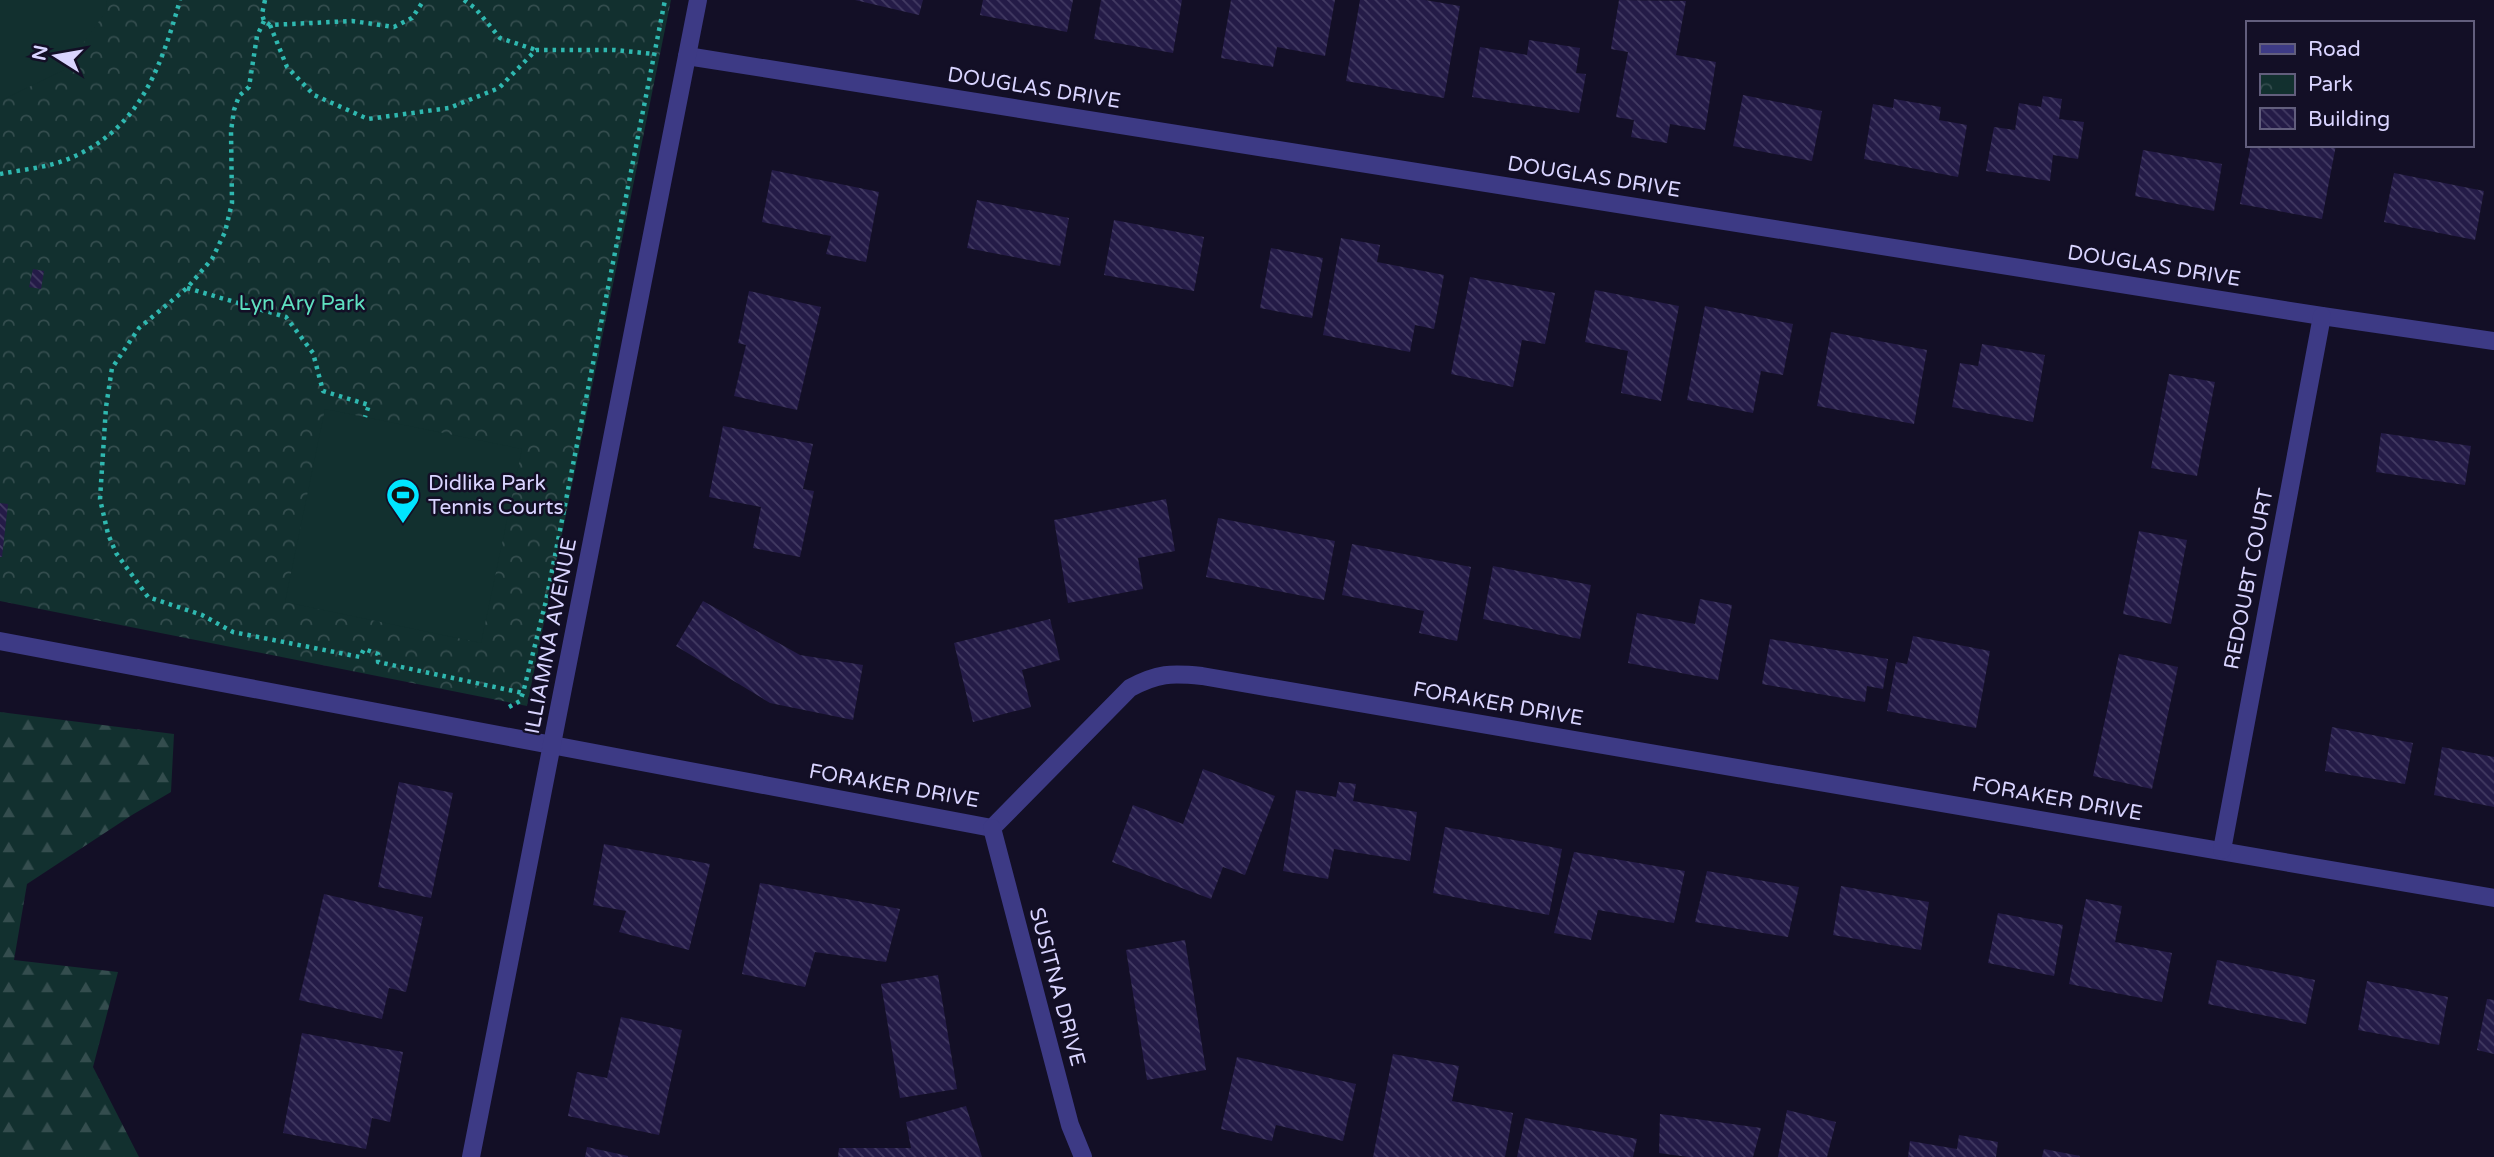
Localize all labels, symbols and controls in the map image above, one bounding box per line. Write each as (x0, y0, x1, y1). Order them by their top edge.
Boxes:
north arrow (21, 21, 91, 91)
legend (2246, 21, 2473, 147)
text: Road (2308, 37, 2361, 62)
text: N (28, 43, 53, 63)
street label: DOUGLAS DRIVE (946, 62, 1122, 114)
text: Park (2308, 72, 2353, 97)
text: Building (2308, 107, 2390, 132)
street label: DOUGLAS DRIVE (1506, 151, 1682, 203)
street label: DOUGLAS DRIVE (2066, 240, 2242, 292)
park label: Lyn Ary Park (239, 291, 365, 316)
place label: Didlika Park Tennis Courts (428, 471, 564, 520)
sports icon: Didlika Park Tennis Courts (384, 476, 422, 525)
street label: REDOUBT COURT (2219, 486, 2279, 672)
street label: ILLIAMNA AVENUE (520, 536, 582, 736)
street label: FORAKER DRIVE (1411, 677, 1585, 731)
street label: FORAKER DRIVE (807, 759, 981, 813)
street label: FORAKER DRIVE (1970, 772, 2144, 826)
street label: SUSITNA DRIVE (1024, 905, 1090, 1069)

